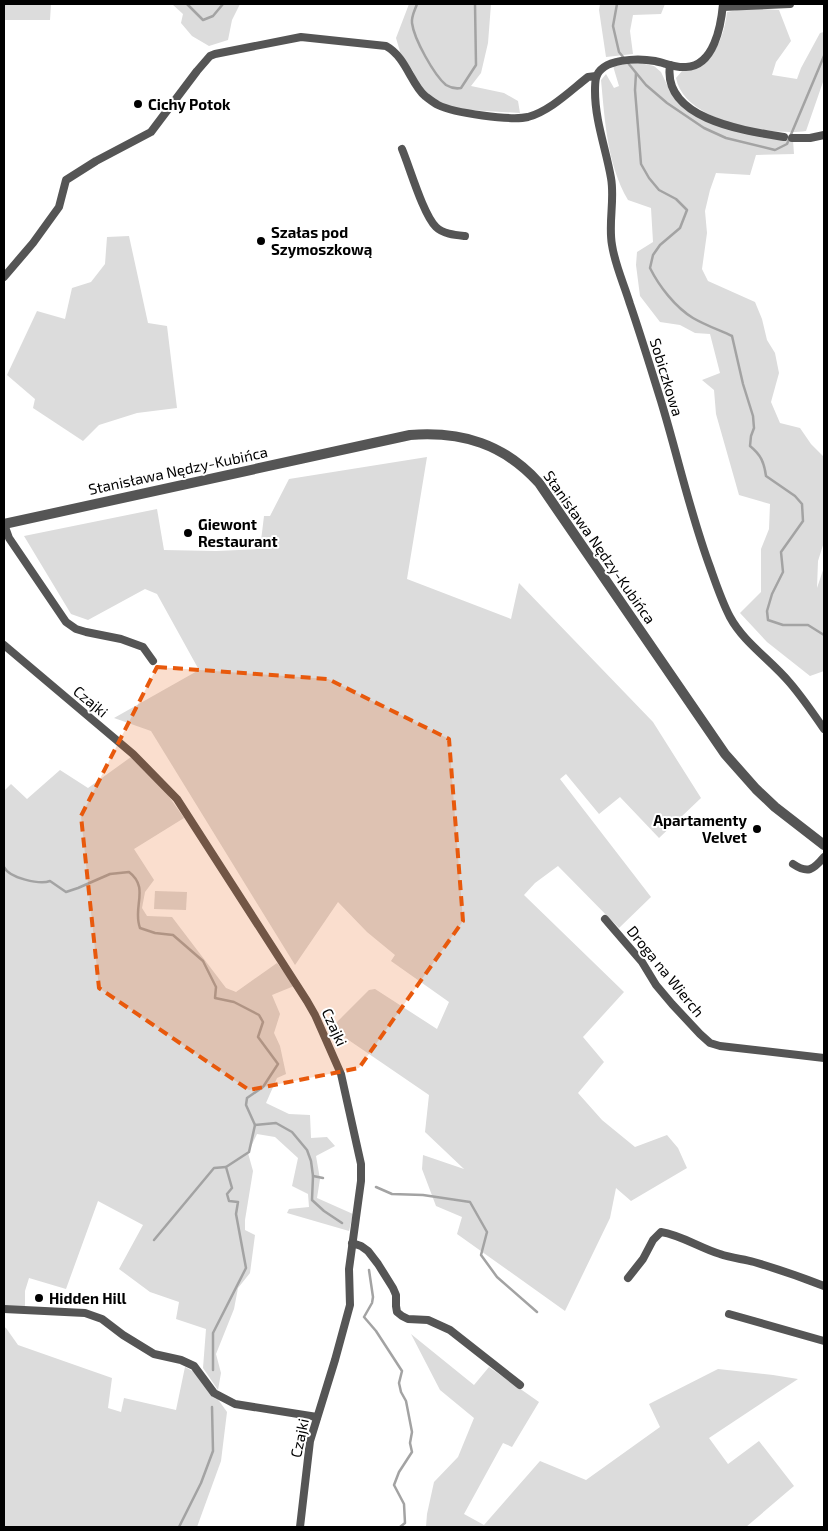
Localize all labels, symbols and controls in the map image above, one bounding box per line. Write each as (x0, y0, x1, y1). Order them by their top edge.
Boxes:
place label: Cichy Potok (148, 95, 231, 114)
marker: Cichy Potok (132, 98, 144, 110)
place label: Szałas pod Szymoszkową (271, 223, 372, 259)
marker: Szałas pod Szymoszkową (255, 235, 267, 247)
street label: Sobiczkowa (647, 336, 687, 418)
street label: Stanisława Nędzy-Kubińca (87, 442, 269, 498)
street label: Stanisława Nędzy-Kubińca (540, 467, 660, 627)
place label: Giewont Restaurant (198, 515, 278, 550)
marker: Giewont Restaurant (182, 527, 194, 539)
street label: Czajki (69, 681, 112, 721)
place label: Apartamenty Velvet (653, 811, 748, 846)
marker: Apartamenty Velvet (751, 823, 763, 835)
street label: Droga na Wierch (624, 922, 708, 1020)
street label: Czajki (318, 1005, 352, 1049)
place label: Hidden Hill (49, 1289, 127, 1307)
marker: Hidden Hill (33, 1292, 45, 1304)
street label: Czajki (286, 1417, 313, 1459)

